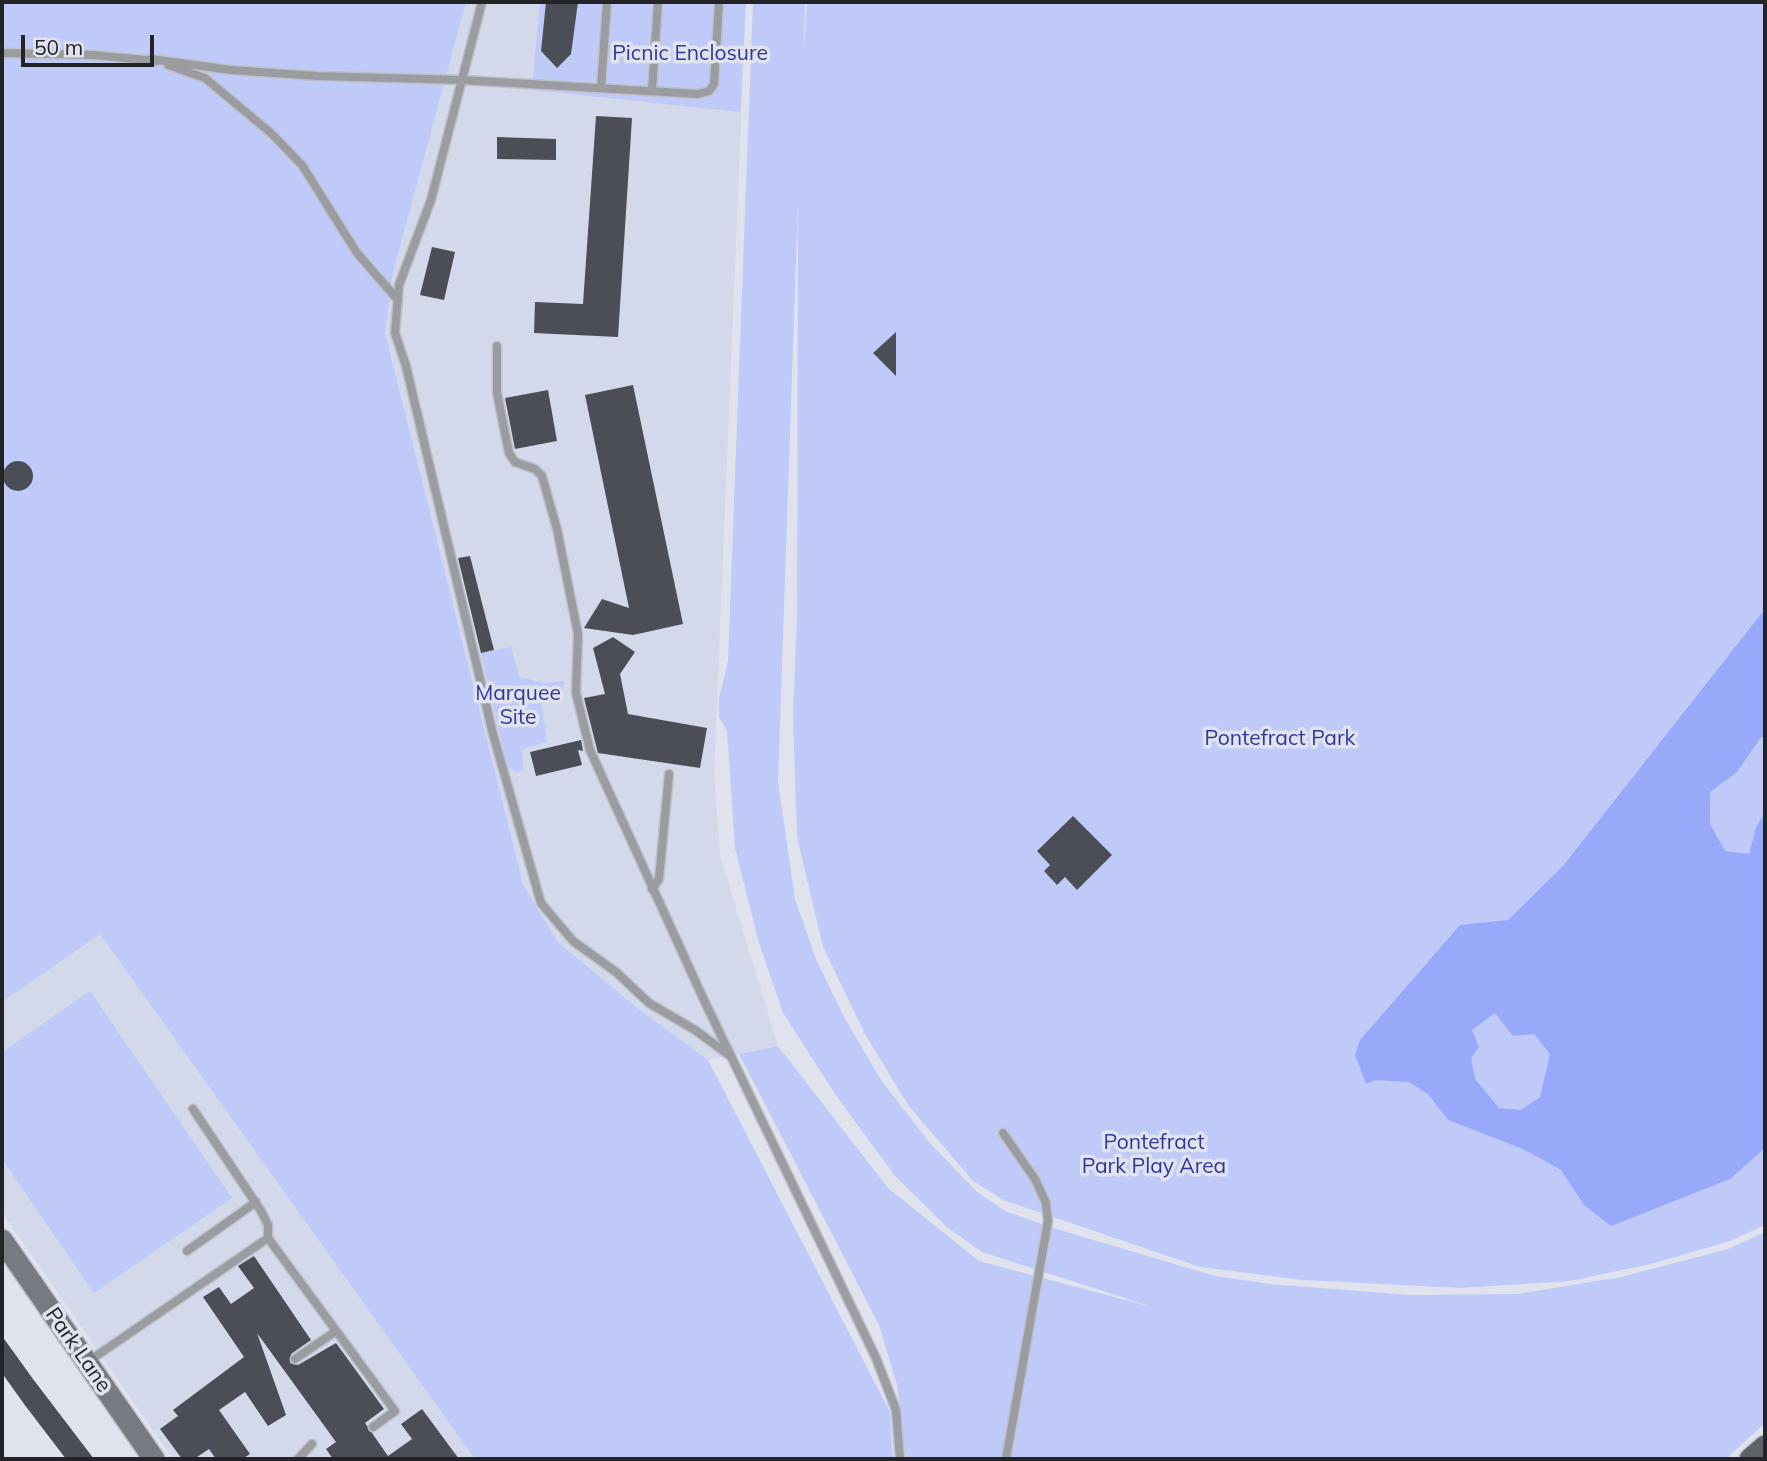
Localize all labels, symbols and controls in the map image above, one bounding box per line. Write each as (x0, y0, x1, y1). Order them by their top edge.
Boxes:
scale bar (24, 21, 158, 65)
text: 50 m (34, 34, 83, 60)
park label: Picnic Enclosure (612, 41, 768, 67)
park label: Marquee Site (475, 681, 561, 731)
park label: Pontefract Park (1205, 726, 1355, 752)
park label: Pontefract Park Play Area (1082, 1130, 1226, 1180)
street label: Park Lane (40, 1303, 116, 1397)

